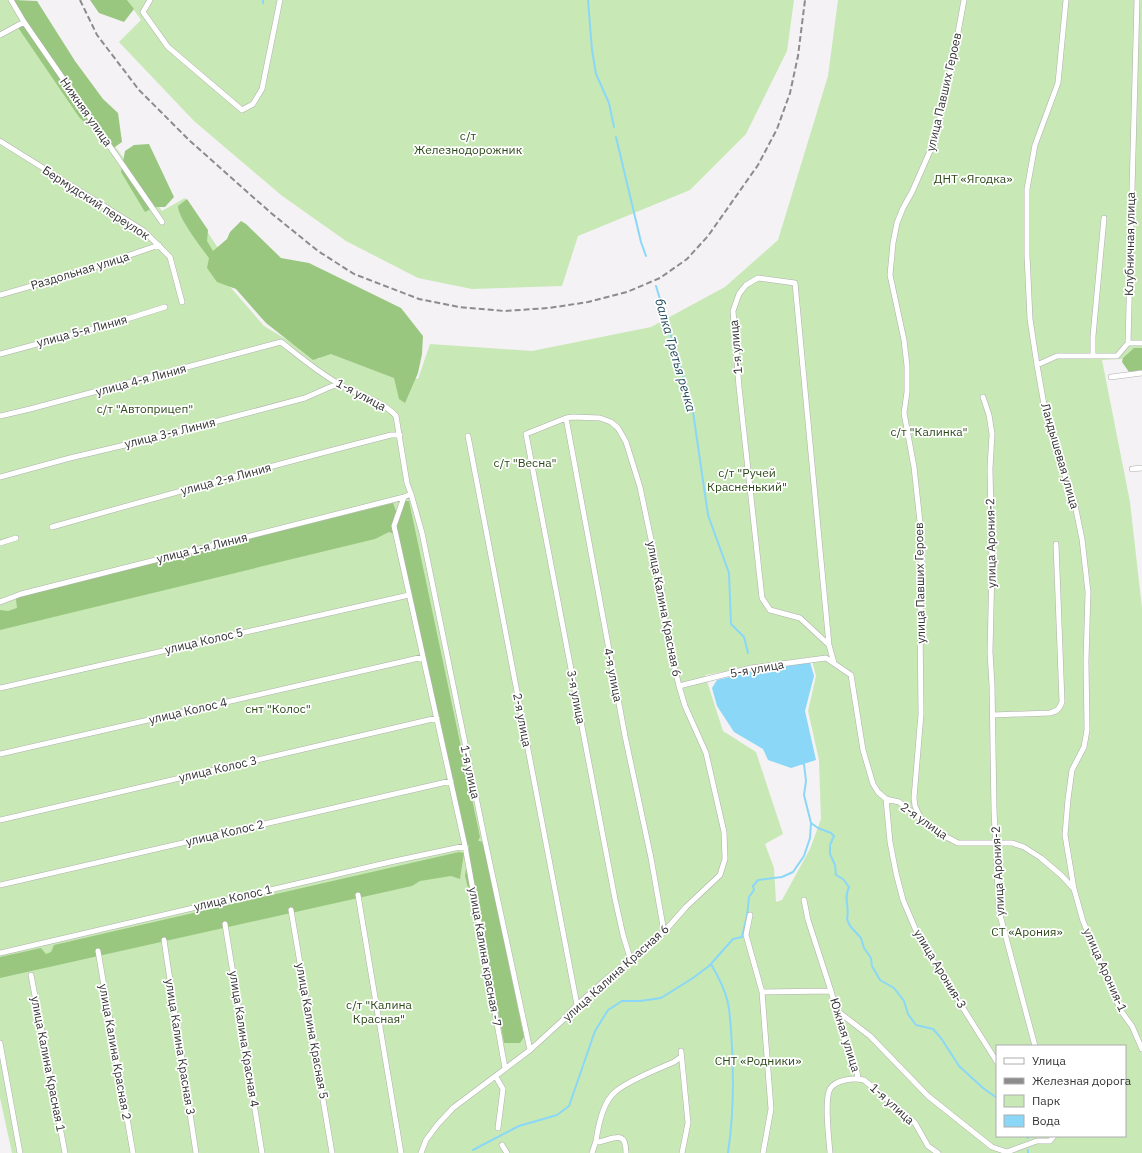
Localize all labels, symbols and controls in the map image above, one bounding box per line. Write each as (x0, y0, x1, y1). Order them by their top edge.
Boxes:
street label: улица Павших Героев (923, 31, 964, 153)
street label: Нижняя улица (57, 74, 116, 150)
park label: с/т Железнодорожник (414, 128, 523, 157)
street label: Бермудский переулок (40, 162, 153, 243)
park label: ДНТ «Ягодка» (934, 171, 1012, 186)
street label: Клубничная улица (1121, 191, 1138, 296)
street label: Раздольная улица (29, 248, 132, 293)
water label: балка Третья речка (651, 296, 700, 414)
street label: улица 5-я Линия (35, 311, 129, 350)
street label: 1-я улица (726, 319, 745, 375)
street label: улица 4-я Линия (94, 360, 188, 399)
street label: 1-я улица (334, 375, 389, 414)
park label: с/т "Автоприцеп" (97, 401, 193, 416)
street label: Ландышевая улица (1038, 401, 1083, 511)
street label: улица 3-я Линия (123, 414, 217, 451)
park label: с/т "Калинка" (890, 424, 968, 439)
park label: с/т "Весна" (494, 455, 556, 470)
street label: улица 2-я Линия (179, 459, 273, 498)
park label: с/т "Ручей Красненький" (707, 465, 787, 494)
street label: улица Арония-2 (982, 498, 999, 588)
street label: улица Павших Героев (911, 522, 928, 644)
street label: улица 1-я Линия (155, 529, 249, 566)
street label: улица Калина Красная 6 (644, 540, 685, 678)
street label: улица Колос 5 (163, 624, 245, 657)
street label: 4-я улица (601, 647, 626, 704)
street label: 5-я улица (729, 656, 786, 681)
street label: 3-я улица (564, 669, 589, 726)
street label: 2-я улица (510, 692, 535, 749)
street label: улица Колос 4 (147, 694, 229, 727)
park label: снт "Колос" (245, 701, 311, 716)
street label: 1-я улица (457, 744, 484, 801)
street label: улица Колос 3 (177, 752, 259, 785)
street label: 2-я улица (898, 799, 951, 843)
street label: улица Колос 2 (184, 816, 266, 849)
street label: улица Арония-2 (988, 826, 1007, 916)
street label: улица Колос 1 (192, 881, 274, 914)
street label: улица Калина красная -7 (466, 886, 505, 1028)
street label: улица Калина Красная 6 (559, 921, 672, 1024)
park label: СТ «Арония» (991, 924, 1063, 939)
street label: улица Арония-3 (911, 926, 970, 1011)
street label: улица Арония-1 (1080, 926, 1131, 1014)
street label: улица Калина Красная 5 (293, 962, 332, 1100)
street label: улица Калина Красная 4 (226, 970, 263, 1108)
street label: улица Калина Красная 3 (162, 978, 199, 1116)
street label: улица Калина Красная 2 (96, 983, 135, 1121)
street label: улица Калина Красная 1 (28, 995, 69, 1133)
street label: Южная улица (827, 996, 864, 1074)
park label: с/т "Калина Красная" (346, 997, 413, 1026)
legend (996, 1045, 1126, 1137)
park label: СНТ «Родники» (715, 1053, 801, 1068)
text: Улица (1032, 1053, 1066, 1068)
text: Железная дорога (1032, 1073, 1132, 1088)
street label: 1-я улица (867, 1080, 918, 1128)
text: Парк (1032, 1093, 1061, 1108)
text: Вода (1032, 1113, 1061, 1128)

